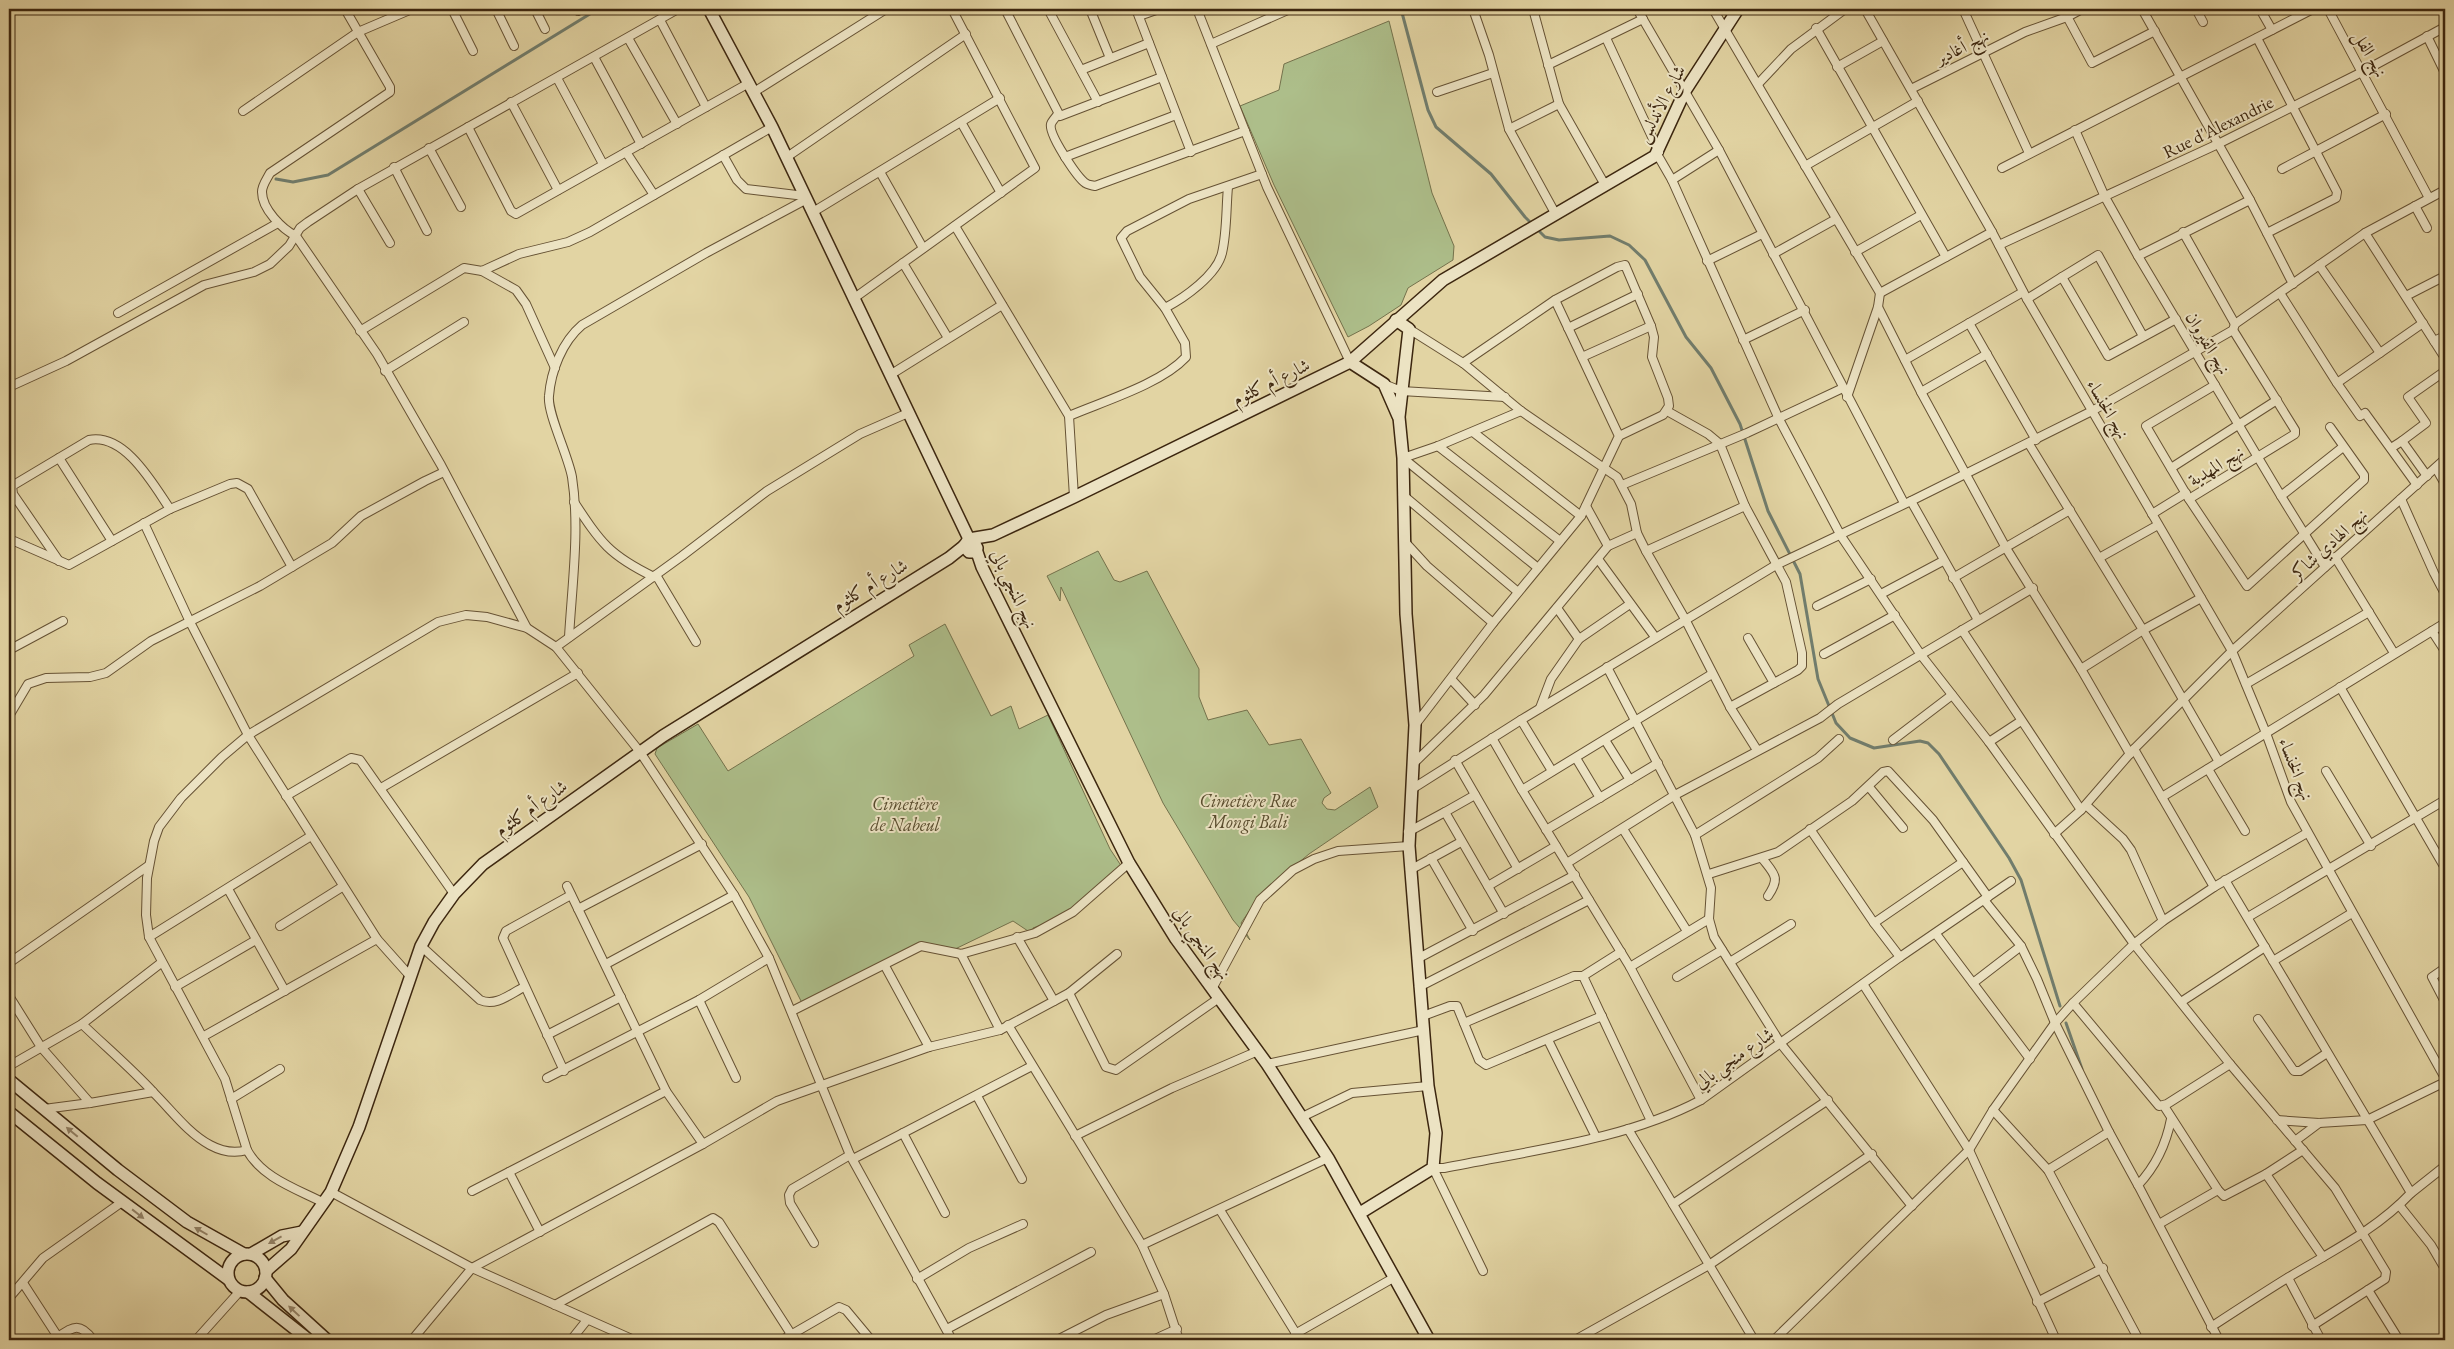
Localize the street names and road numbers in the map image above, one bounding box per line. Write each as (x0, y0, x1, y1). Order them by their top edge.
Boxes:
street label: نهج أغادير (1929, 23, 1994, 75)
street label: نهج الفل (2344, 26, 2393, 84)
street label: شارع الأندلس (1630, 61, 1694, 148)
street label: Rue d'Alexandrie (2159, 90, 2277, 163)
street label: نهج القيروان (2176, 307, 2236, 381)
street label: شارع أم كلثوم (1228, 352, 1316, 415)
street label: نهج الخنساء (2078, 375, 2135, 445)
street label: نهج المهدية (2184, 440, 2250, 495)
street label: نهج الهادي شاكر (2284, 503, 2375, 589)
street label: نهج المنجي بالي (981, 545, 1043, 635)
street label: شارع أم كلثوم (827, 552, 914, 620)
street label: نهج الخنساء (2269, 734, 2319, 805)
street label: شارع أم كلثوم (489, 773, 574, 845)
street label: نهج المنجي بالي (1164, 901, 1236, 988)
street label: شارع منجي بالي (1690, 1022, 1781, 1098)

